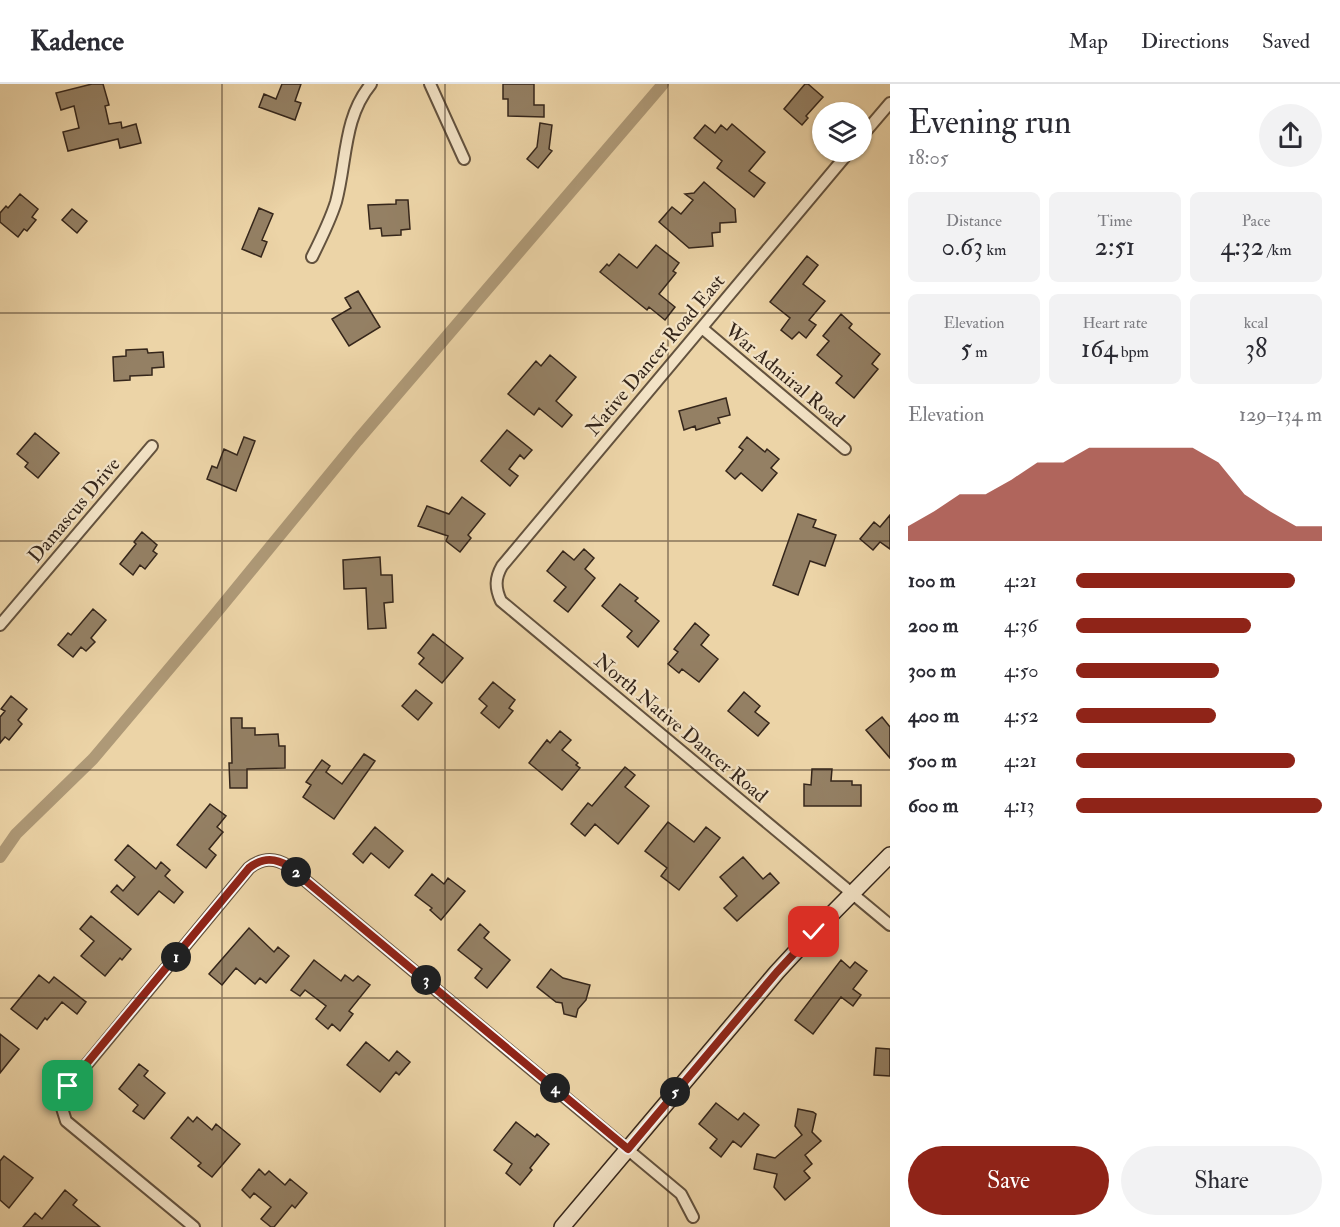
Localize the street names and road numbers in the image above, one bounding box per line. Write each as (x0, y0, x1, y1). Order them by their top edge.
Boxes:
street label: Native Dancer Road East (580, 269, 730, 441)
street label: War Admiral Road (719, 317, 850, 432)
street label: Damascus Drive (23, 452, 125, 568)
street label: North Native Dancer Road (589, 648, 773, 808)

